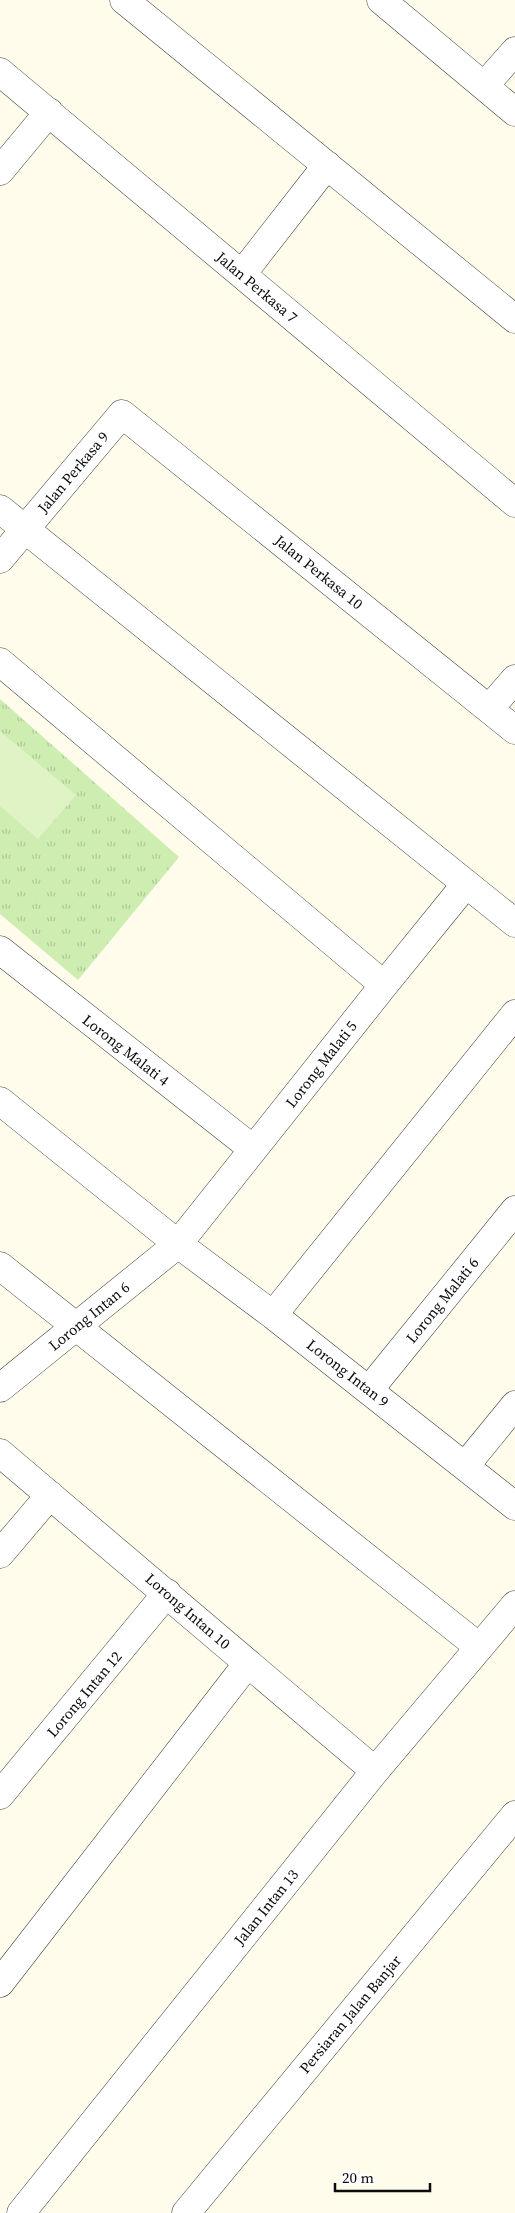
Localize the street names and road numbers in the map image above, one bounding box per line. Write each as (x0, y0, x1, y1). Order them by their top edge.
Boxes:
street label: Jalan Perkasa 7 (211, 246, 302, 327)
street label: Jalan Perkasa 9 (32, 427, 113, 518)
street label: Jalan Perkasa 10 (270, 529, 368, 614)
street label: Lorong Malati 4 (78, 1009, 174, 1091)
street label: Lorong Malati 5 (280, 1016, 362, 1112)
street label: Lorong Malati 6 (401, 1253, 483, 1347)
street label: Lorong Intan 6 (44, 1277, 134, 1355)
street label: Lorong Intan 9 (303, 1334, 393, 1412)
street label: Lorong Intan 10 (141, 1568, 235, 1654)
street label: Lorong Intan 12 (42, 1646, 126, 1742)
street label: Jalan Intan 13 (228, 1865, 303, 1950)
street label: Persiaran Jalan Banjar (294, 1950, 406, 2078)

